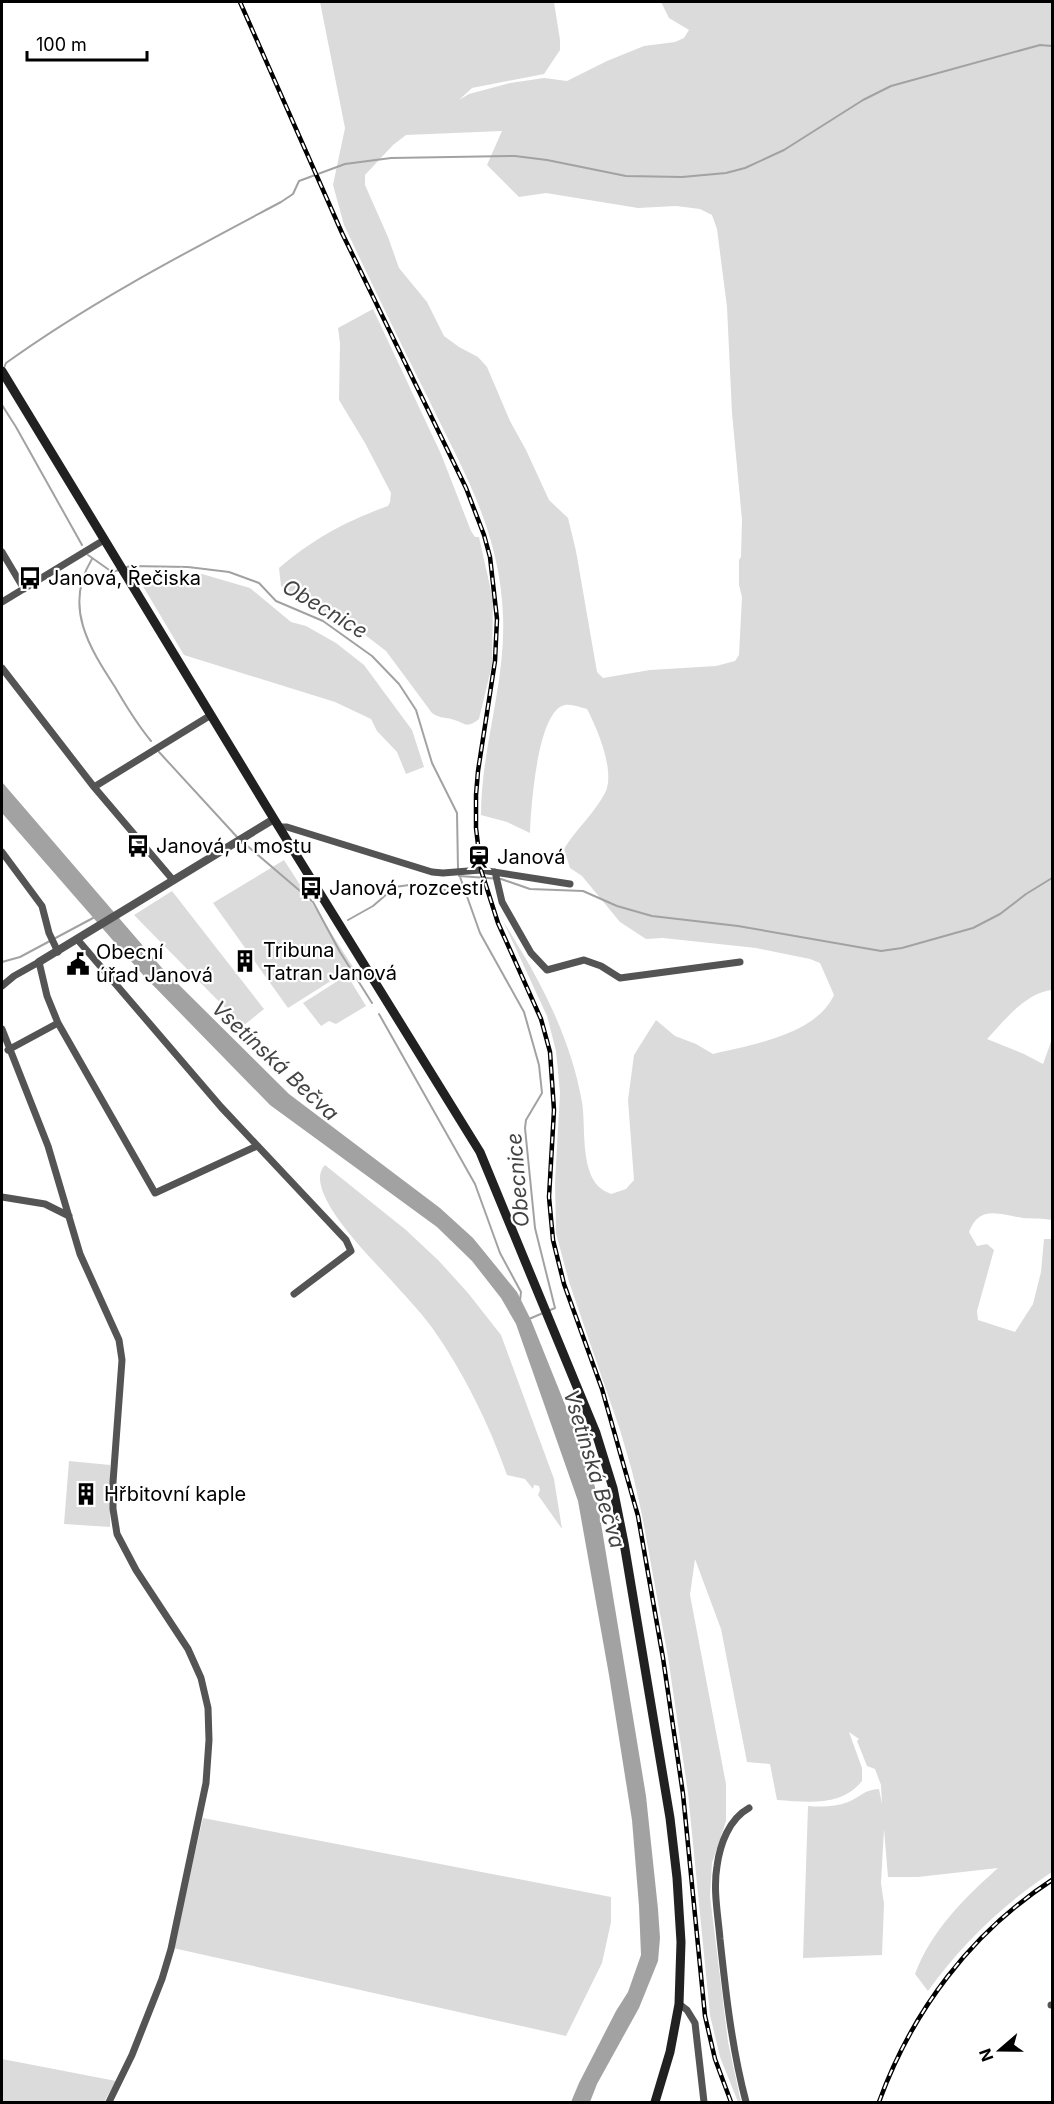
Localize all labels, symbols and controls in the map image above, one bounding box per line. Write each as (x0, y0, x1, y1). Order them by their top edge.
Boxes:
scale bar (27, 24, 147, 62)
text: 100 m (36, 34, 87, 55)
bus stop icon: Janová, Řečiska (17, 565, 43, 591)
place label: Janová, Řečiska (48, 565, 201, 590)
water label: Obecnice (278, 573, 372, 644)
bus stop icon: Janová, u mostu (125, 833, 151, 859)
place label: Janová, u mostu (156, 834, 312, 858)
station icon: Janová (466, 844, 492, 870)
place label: Janová (497, 845, 565, 869)
bus stop icon: Janová, rozcestí (298, 875, 324, 901)
place label: Janová, rozcestí (329, 876, 484, 900)
place label: Tribuna Tatran Janová (263, 938, 397, 985)
place label: Obecní úřad Janová (96, 940, 213, 987)
building icon: Tribuna Tatran Janová (232, 948, 258, 974)
public building icon: Obecní úřad Janová (65, 951, 91, 977)
water label: Vsetínská Bečva (207, 995, 344, 1126)
water label: Obecnice (501, 1132, 534, 1228)
water label: Vsetínská Bečva (559, 1387, 630, 1551)
building icon: Hřbitovní kaple (73, 1481, 99, 1507)
place label: Hřbitovní kaple (104, 1482, 246, 1506)
north arrow (970, 2020, 1030, 2080)
text: N (974, 2046, 997, 2064)

